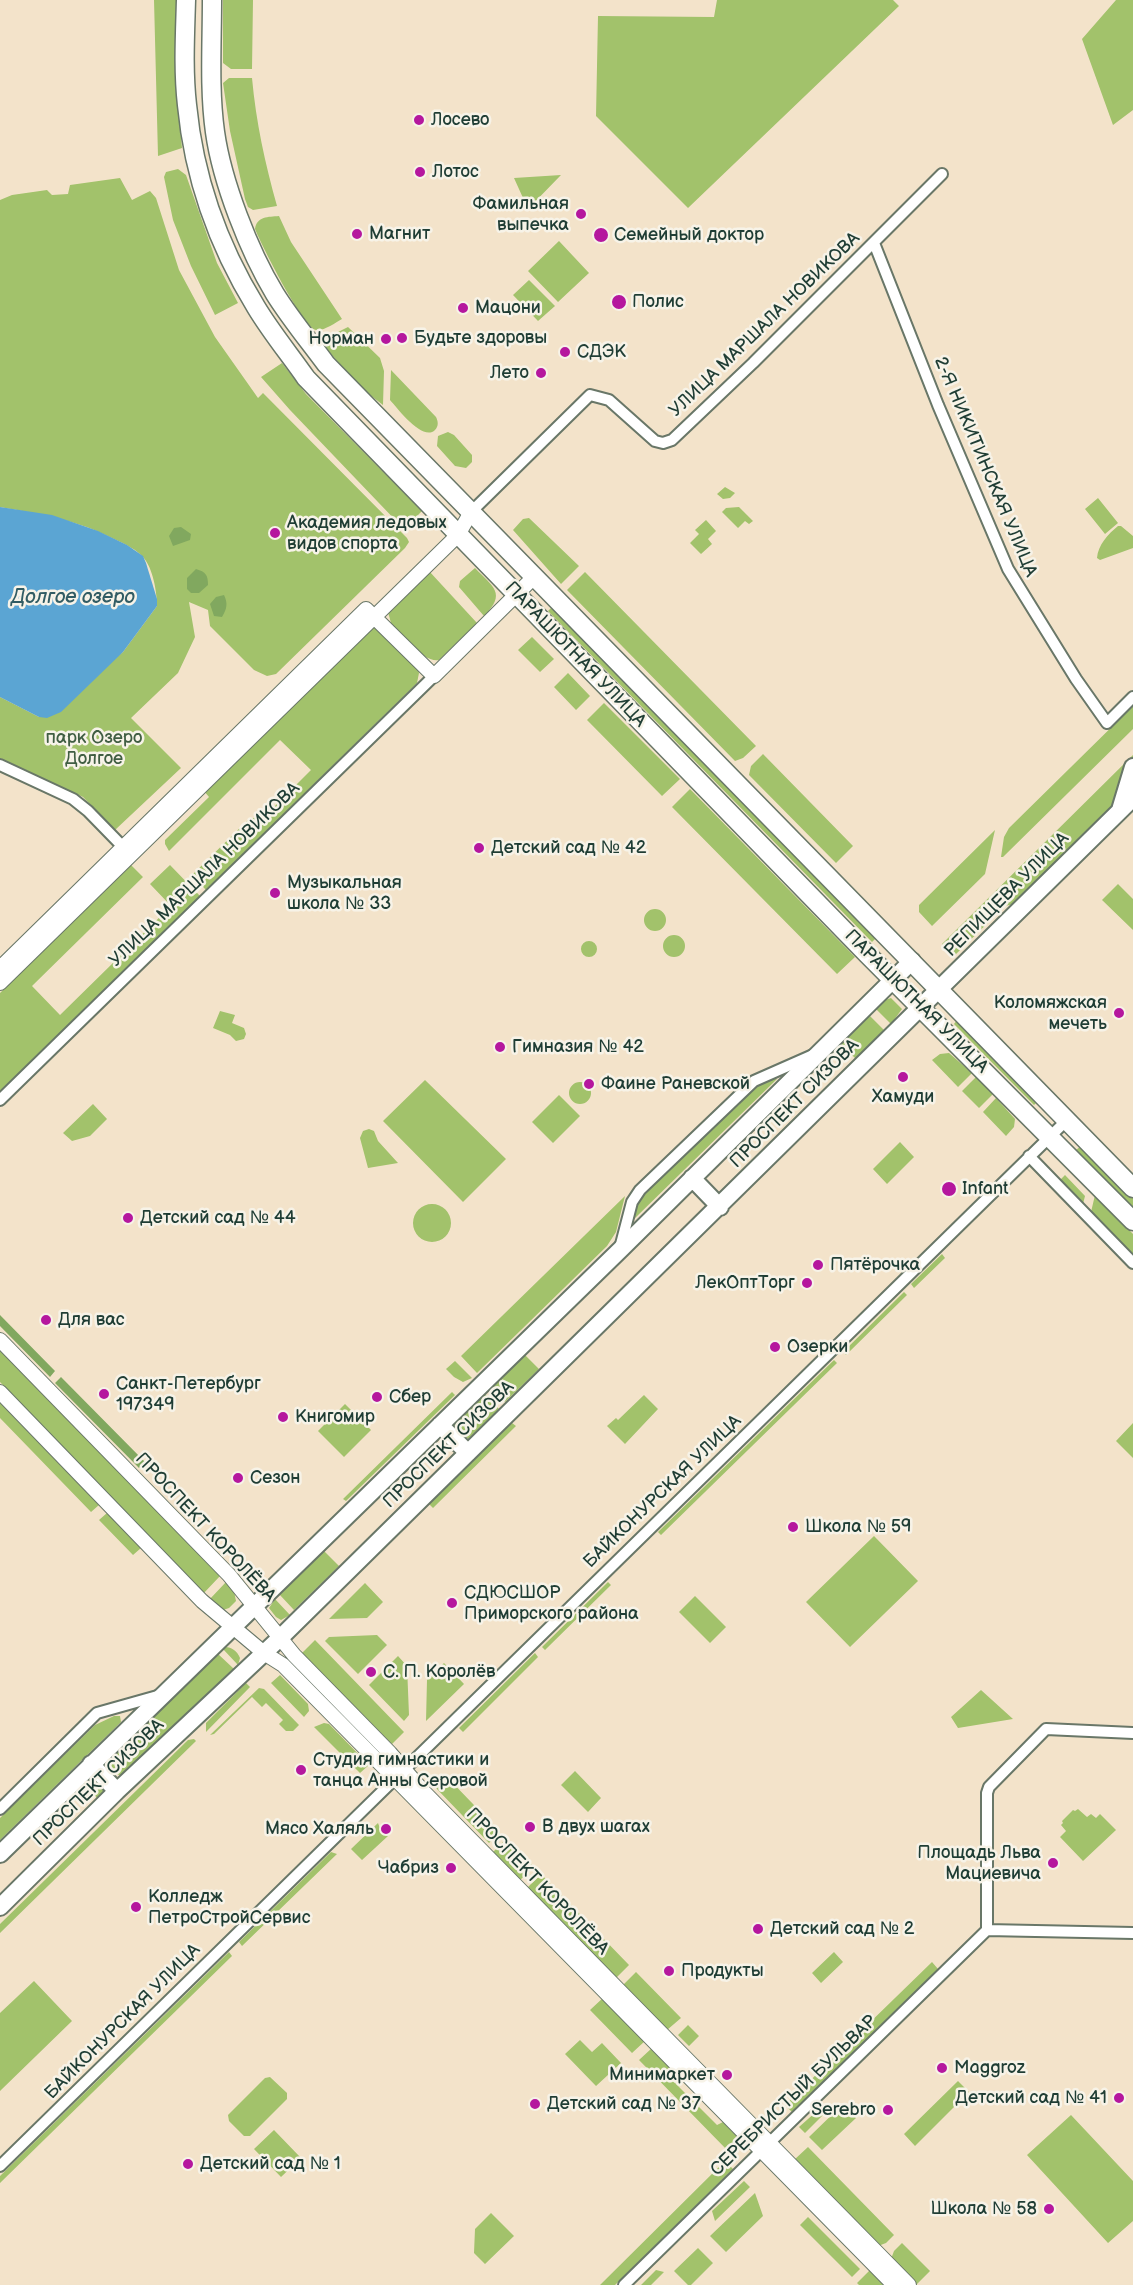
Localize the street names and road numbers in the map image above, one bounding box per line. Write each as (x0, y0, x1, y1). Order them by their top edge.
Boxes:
street label: УЛИЦА МАРШАЛА НОВИКОВА (665, 228, 865, 422)
street label: 2-Я НИКИТИНСКАЯ УЛИЦА (929, 354, 1041, 580)
street label: ПАРАШЮТНАЯ УЛИЦА (500, 578, 650, 732)
street label: УЛИЦА МАРШАЛА НОВИКОВА (105, 778, 305, 972)
street label: РЕПИЩЕВА УЛИЦА (940, 828, 1074, 962)
street label: ПАРАШЮТНАЯ УЛИЦА (840, 926, 992, 1078)
street label: ПРОСПЕКТ СИЗОВА (726, 1035, 864, 1173)
street label: ПРОСПЕКТ СИЗОВА (379, 1377, 519, 1513)
street label: БАЙКОНУРСКАЯ УЛИЦА (580, 1411, 746, 1573)
street label: ПРОСПЕКТ КОРОЛЁВА (130, 1449, 280, 1607)
street label: ПРОСПЕКТ СИЗОВА (29, 1715, 169, 1851)
street label: ПРОСПЕКТ КОРОЛЁВА (461, 1804, 613, 1960)
street label: БАЙКОНУРСКАЯ УЛИЦА (41, 1940, 205, 2104)
street label: СЕРЕБРИСТЫЙ БУЛЬВАР (706, 2011, 882, 2181)

